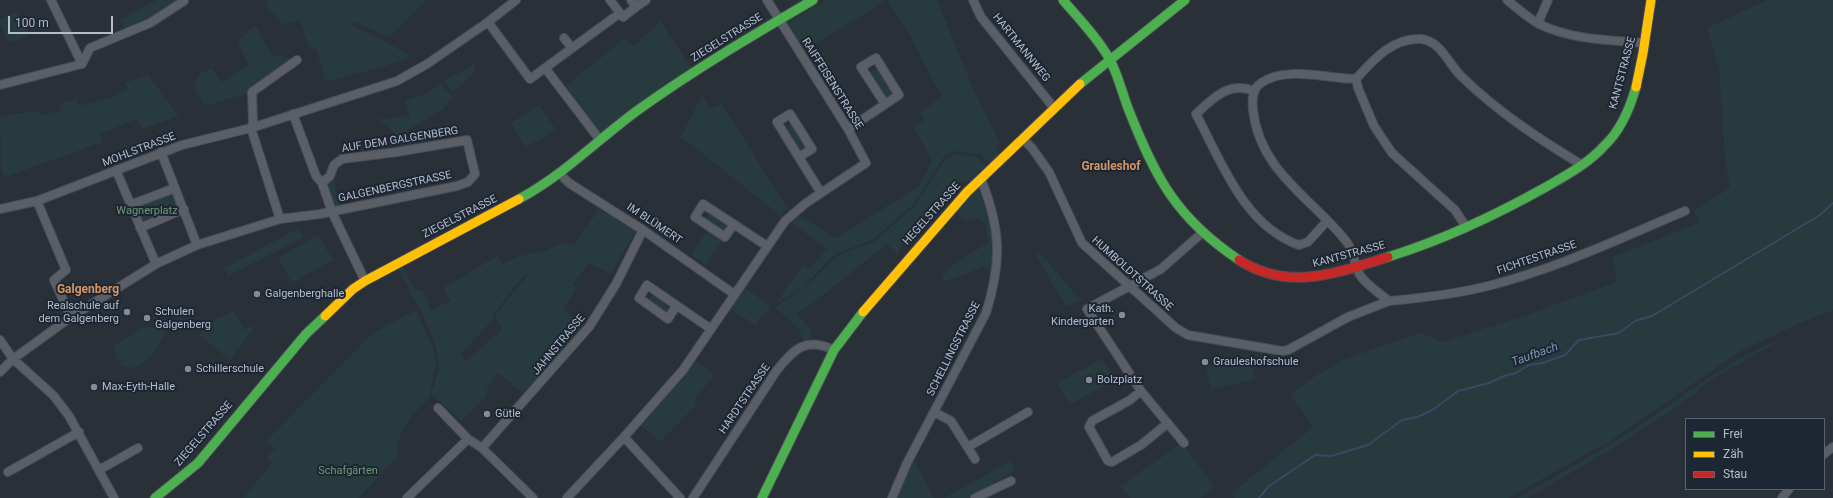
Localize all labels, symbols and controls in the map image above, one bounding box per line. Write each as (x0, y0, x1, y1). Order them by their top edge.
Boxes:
scale bar (10, 8, 115, 34)
street label: ZIEGELSTRASSE (689, 11, 765, 65)
street label: HARTMANNWEG (989, 11, 1053, 85)
text: 100 m (15, 16, 49, 30)
street label: KANTSTRASSE (1607, 35, 1639, 111)
street label: RAIFFEISENSTRASSE (798, 36, 866, 132)
street label: AUF DEM GALGENBERG (341, 124, 459, 156)
street label: MOHLSTRASSE (101, 130, 177, 170)
district label: Grauleshof (1081, 160, 1141, 174)
street label: GALGENBERGSTRASSE (337, 169, 453, 205)
street label: HEGELSTRASSE (900, 180, 964, 248)
street label: ZIEGELSTRASSE (421, 193, 499, 241)
street label: IM BLÜMERT (624, 201, 684, 247)
park label: Wagnerplatz (116, 204, 178, 218)
street label: HUMBOLDTSTRASSE (1089, 234, 1175, 314)
street label: FICHTESTRASSE (1496, 238, 1578, 278)
street label: KANTSTRASSE (1311, 239, 1387, 271)
district label: Galgenberg (57, 283, 119, 297)
place label: Galgenberghalle (265, 287, 344, 301)
marker: Galgenberghalle (252, 289, 262, 299)
place label: Realschule auf dem Galgenberg (39, 299, 119, 325)
street label: SCHELLINGSTRASSE (924, 300, 984, 398)
place label: Kath. Kindergarten (1051, 302, 1114, 328)
place label: Schulen Galgenberg (155, 305, 211, 331)
marker: Realschule auf dem Galgenberg (122, 307, 132, 317)
marker: Kath. Kindergarten (1117, 310, 1127, 320)
street label: JAHNSTRASSE (530, 312, 588, 378)
marker: Schulen Galgenberg (142, 313, 152, 323)
water label: Taufbach (1510, 340, 1560, 370)
place label: Grauleshofschule (1213, 355, 1298, 369)
marker: Grauleshofschule (1200, 357, 1210, 367)
street label: HARDTSTRASSE (717, 361, 773, 437)
place label: Schillerschule (196, 362, 264, 376)
marker: Schillerschule (183, 364, 193, 374)
place label: Bolzplatz (1097, 373, 1142, 387)
marker: Bolzplatz (1084, 375, 1094, 385)
place label: Max-Eyth-Halle (102, 380, 175, 394)
marker: Max-Eyth-Halle (89, 382, 99, 392)
street label: ZIEGELSTRASSE (172, 399, 236, 469)
place label: Gütle (495, 407, 521, 421)
marker: Gütle (482, 409, 492, 419)
legend (1685, 418, 1825, 490)
text: Frei (1723, 427, 1743, 441)
text: Zäh (1723, 447, 1743, 461)
park label: Schafgärten (318, 464, 378, 478)
text: Stau (1723, 467, 1747, 481)

